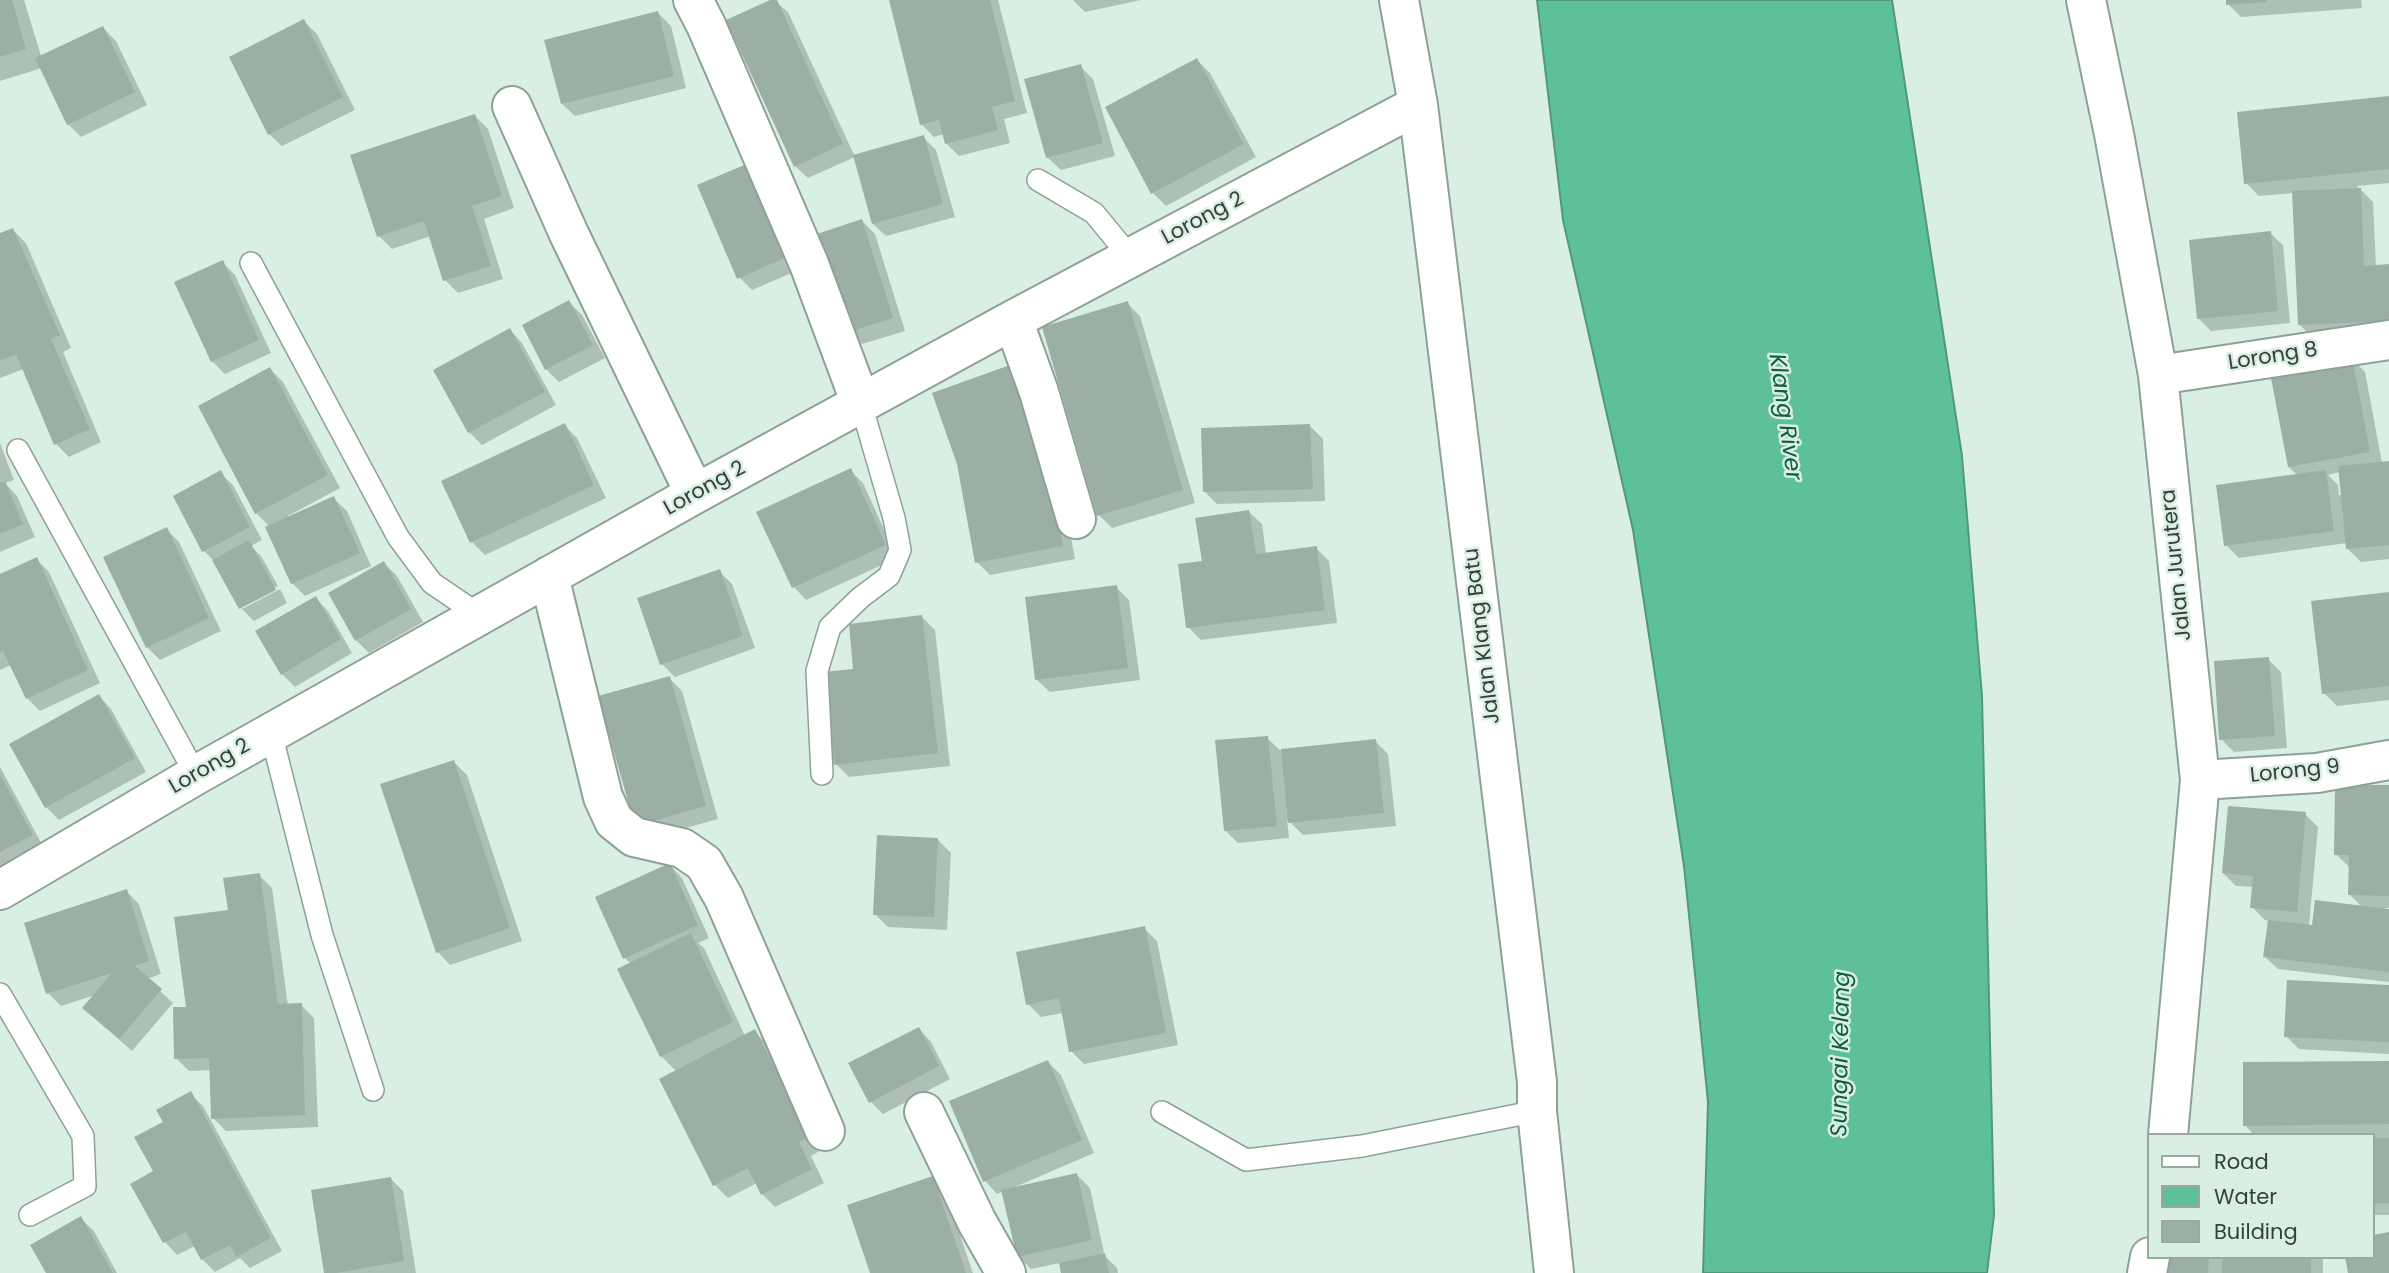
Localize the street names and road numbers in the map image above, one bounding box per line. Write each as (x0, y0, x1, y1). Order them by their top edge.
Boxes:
street label: Lorong 2 (1158, 187, 1248, 251)
street label: Lorong 8 (2226, 337, 2320, 377)
street label: Lorong 2 (660, 456, 750, 522)
street label: Jalan Jurutera (2157, 488, 2197, 642)
street label: Jalan Klang Batu (1460, 547, 1506, 725)
street label: Lorong 2 (165, 734, 255, 800)
street label: Lorong 9 (2249, 755, 2341, 789)

